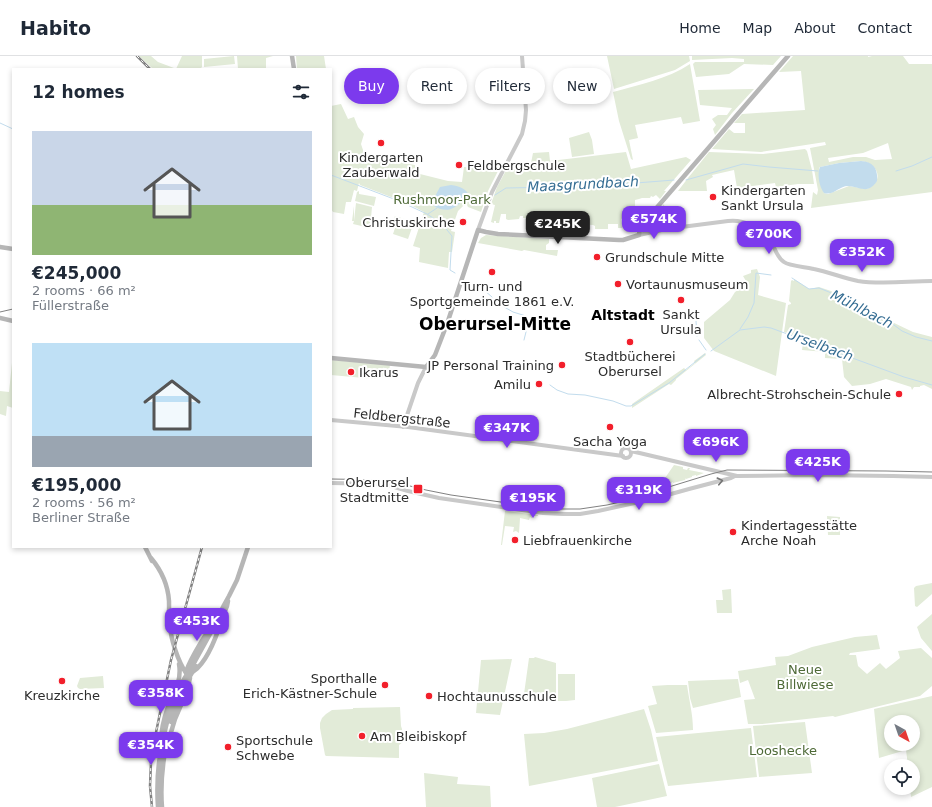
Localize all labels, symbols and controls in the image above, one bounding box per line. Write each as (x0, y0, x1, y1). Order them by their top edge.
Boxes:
text: Habito (20, 17, 91, 39)
text: Home (679, 20, 721, 36)
text: Map (743, 20, 772, 36)
text: About (794, 20, 836, 36)
text: Contact (858, 20, 912, 36)
chip: Buy (344, 68, 399, 104)
chip: Rent (407, 68, 467, 104)
chip: Filters (475, 68, 545, 104)
chip: New (553, 68, 611, 104)
icon: filters (290, 81, 312, 103)
text: 12 homes (32, 82, 125, 102)
marker: Kindergarten Zauberwald (376, 138, 386, 148)
place label: Kindergarten Zauberwald (339, 150, 423, 180)
icon: home (136, 157, 208, 229)
place label: Feldbergschule (467, 158, 565, 173)
marker: Feldbergschule (454, 160, 464, 170)
water label: Maasgrundbach (527, 173, 639, 195)
place label: Kindergarten Sankt Ursula (721, 183, 806, 213)
park label: Rushmoor-Park (393, 192, 491, 207)
marker: Kindergarten Sankt Ursula (708, 192, 718, 202)
pin: €574K (626, 206, 682, 240)
pin: €245K (530, 211, 586, 245)
text: €574K (631, 211, 677, 226)
place label: Christuskirche (362, 215, 455, 230)
text: €245K (535, 216, 581, 231)
marker: Christuskirche (458, 217, 468, 227)
pin: €700K (741, 221, 797, 255)
text: €700K (746, 226, 792, 241)
pin: €352K (834, 239, 890, 273)
text: €352K (839, 244, 885, 259)
place label: Grundschule Mitte (605, 250, 724, 265)
marker: Grundschule Mitte (592, 252, 602, 262)
text: €245,000 (32, 263, 121, 283)
marker: Turn- und Sportgemeinde 1861 e.V. (487, 267, 497, 277)
place label: Vortaunusmuseum (626, 277, 748, 292)
place label: Turn- und Sportgemeinde 1861 e.V. (410, 279, 574, 309)
marker: Vortaunusmuseum (613, 279, 623, 289)
text: 2 rooms · 66 m² (32, 283, 136, 298)
water label: Mühlbach (828, 286, 896, 332)
marker: Sankt Ursula (676, 295, 686, 305)
text: Füllerstraße (32, 298, 109, 313)
district label: Altstadt (591, 307, 655, 323)
place label: Sankt Ursula (660, 307, 702, 337)
district label: Oberursel-Mitte (419, 314, 571, 334)
water label: Urselbach (784, 326, 856, 364)
marker: Stadtbücherei Oberursel (625, 337, 635, 347)
place label: Stadtbücherei Oberursel (584, 349, 676, 379)
place label: JP Personal Training (427, 358, 554, 373)
marker: JP Personal Training (557, 360, 567, 370)
place label: Ikarus (359, 365, 399, 380)
marker: Ikarus (346, 367, 356, 377)
icon: home (136, 369, 208, 441)
place label: Amilu (494, 377, 531, 392)
marker: Amilu (534, 379, 544, 389)
place label: Albrecht-Strohschein-Schule (707, 387, 891, 402)
marker: Albrecht-Strohschein-Schule (894, 389, 904, 399)
street label: Feldbergstraße (353, 405, 451, 431)
pin: €347K (479, 415, 535, 449)
text: €347K (484, 420, 530, 435)
marker: Sacha Yoga (605, 422, 615, 432)
pin: €696K (688, 429, 744, 463)
place label: Sacha Yoga (573, 434, 647, 449)
text: €696K (693, 434, 739, 449)
pin: €425K (790, 449, 846, 483)
text: €425K (795, 454, 841, 469)
text: €195,000 (32, 475, 121, 495)
place label: Oberursel Stadtmitte (340, 475, 409, 505)
pin: €319K (611, 477, 667, 511)
one-way arrow (716, 477, 723, 486)
text: €319K (616, 482, 662, 497)
marker: Oberursel Stadtmitte (412, 483, 424, 495)
pin: €195K (505, 485, 561, 519)
text: €195K (510, 490, 556, 505)
text: 2 rooms · 56 m² (32, 495, 136, 510)
text: Berliner Straße (32, 510, 130, 525)
place label: Kindertagesstätte Arche Noah (741, 518, 857, 548)
marker: Kindertagesstätte Arche Noah (728, 527, 738, 537)
place label: Liebfrauenkirche (523, 533, 632, 548)
marker: Liebfrauenkirche (510, 535, 520, 545)
pin: €453K (169, 608, 225, 642)
text: €453K (174, 613, 220, 628)
park label: Neue Billwiese (777, 662, 833, 692)
place label: Sporthalle Erich-Kästner-Schule (243, 671, 377, 701)
marker: Kreuzkirche (57, 676, 67, 686)
pin: €358K (133, 680, 189, 714)
marker: Sporthalle Erich-Kästner-Schule (380, 680, 390, 690)
text: €358K (138, 685, 184, 700)
place label: Kreuzkirche (24, 688, 100, 703)
place label: Hochtaunusschule (437, 689, 557, 704)
marker: Hochtaunusschule (424, 691, 434, 701)
north arrow (884, 715, 920, 751)
map controls (884, 715, 920, 795)
place label: Am Bleibiskopf (370, 729, 467, 744)
marker: Am Bleibiskopf (357, 731, 367, 741)
pin: €354K (123, 732, 179, 766)
place label: Sportschule Schwebe (236, 733, 313, 763)
text: €354K (128, 737, 174, 752)
marker: Sportschule Schwebe (223, 742, 233, 752)
park label: Looshecke (749, 743, 817, 758)
button: locate (884, 759, 920, 795)

